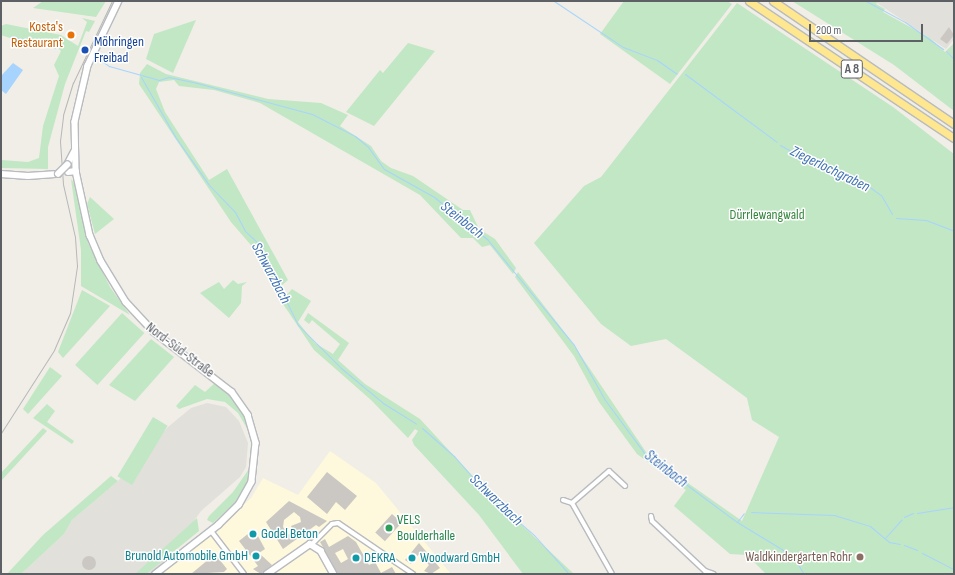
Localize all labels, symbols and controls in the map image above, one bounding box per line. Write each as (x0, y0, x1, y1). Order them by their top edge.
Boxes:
scale bar (811, 16, 925, 42)
place label: Kosta's Restaurant (11, 19, 63, 52)
text: 200 m (816, 23, 841, 38)
marker: Kosta's Restaurant (66, 30, 76, 40)
place label: Möhringen Freibad (94, 34, 144, 66)
marker: Möhringen Freibad (79, 44, 91, 56)
road number: A 8 (840, 58, 864, 80)
water label: Ziegerlochgraben (787, 142, 873, 196)
water label: Steinbach (437, 198, 487, 242)
park label: Dürrlewangwald (730, 207, 804, 223)
water label: Schwarzbach (247, 239, 295, 307)
street label: Nord-Süd-Straße (142, 319, 218, 381)
water label: Steinbach (641, 447, 691, 491)
water label: Schwarzbach (466, 470, 526, 530)
place label: VELS Boulderhalle (397, 512, 455, 544)
marker: VELS Boulderhalle (384, 523, 394, 533)
place label: Godel Beton (261, 526, 318, 542)
marker: Godel Beton (248, 529, 258, 539)
place label: Brunold Automobile GmbH (125, 548, 248, 564)
place label: Waldkindergarten Rohr (745, 549, 852, 565)
place label: DEKRA (364, 550, 395, 566)
place label: Woodward GmbH (420, 550, 500, 566)
marker: Brunold Automobile GmbH (251, 551, 261, 561)
marker: Waldkindergarten Rohr (855, 552, 865, 562)
marker: DEKRA (351, 553, 361, 563)
marker: Woodward GmbH (407, 553, 417, 563)

